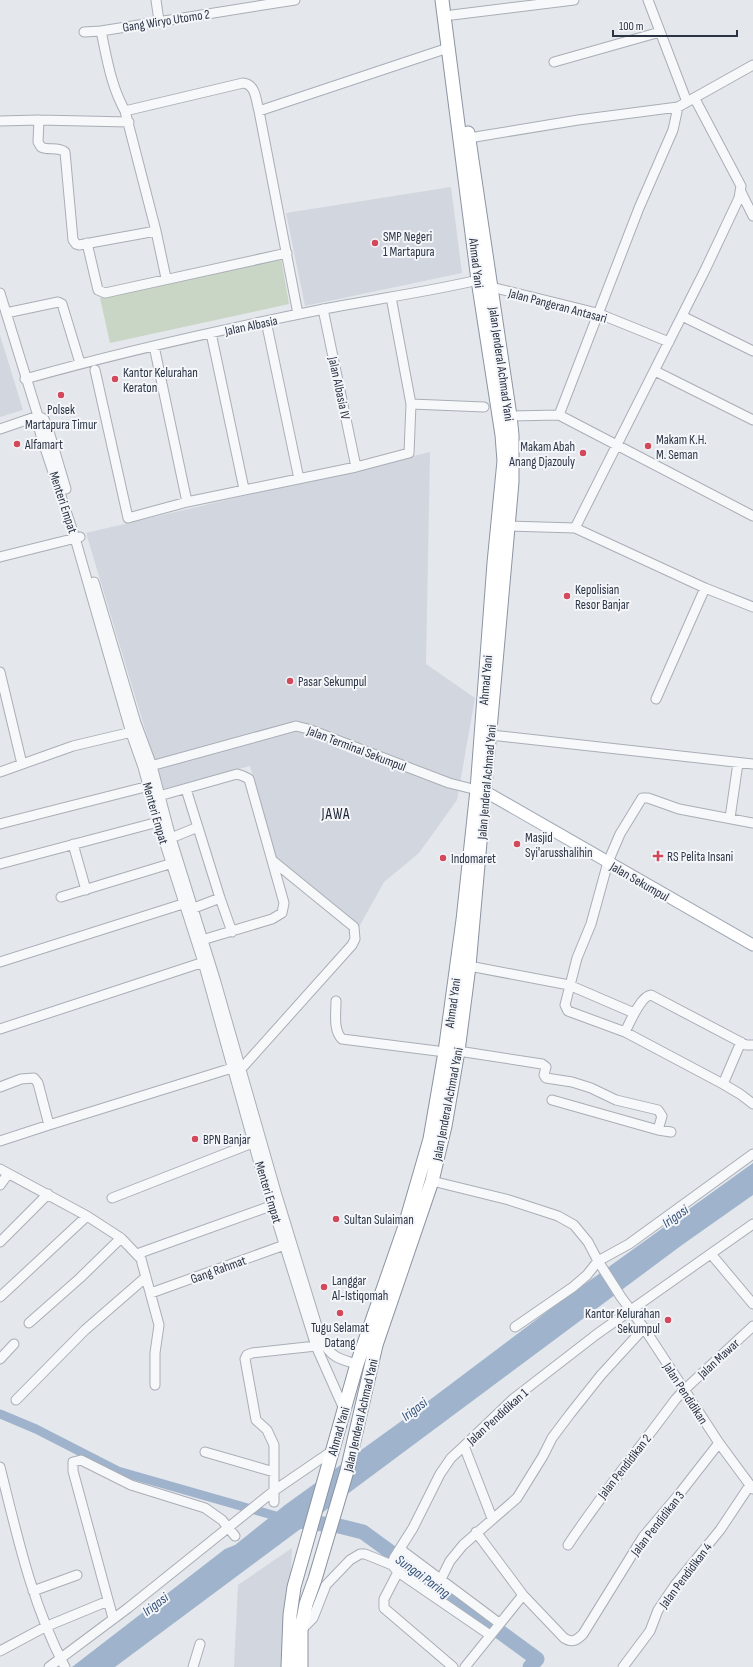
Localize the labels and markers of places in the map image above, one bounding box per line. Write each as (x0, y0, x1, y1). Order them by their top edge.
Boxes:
place label: SMP Negeri 1 Martapura (383, 229, 434, 260)
marker: SMP Negeri 1 Martapura (370, 238, 380, 248)
place label: Kantor Kelurahan Keraton (123, 365, 198, 396)
marker: Kantor Kelurahan Keraton (110, 374, 120, 384)
marker: Polsek Martapura Timur (56, 390, 66, 400)
place label: Polsek Martapura Timur (25, 402, 97, 433)
place label: Makam K.H. M. Seman (656, 432, 707, 463)
place label: Alfamart (24, 437, 63, 453)
marker: Alfamart (12, 439, 22, 449)
place label: Makam Abah Anang Djazouly (508, 439, 575, 470)
marker: Makam K.H. M. Seman (643, 441, 653, 451)
marker: Makam Abah Anang Djazouly (578, 448, 588, 458)
place label: Kepolisian Resor Banjar (575, 582, 630, 613)
marker: Kepolisian Resor Banjar (562, 591, 572, 601)
place label: Pasar Sekumpul (298, 674, 367, 690)
marker: Pasar Sekumpul (285, 676, 295, 686)
place label: Masjid Syi'arusshalihin (525, 830, 593, 861)
marker: Masjid Syi'arusshalihin (512, 839, 522, 849)
place label: RS Pelita Insani (667, 849, 733, 865)
marker: RS Pelita Insani (652, 850, 664, 862)
place label: Indomaret (451, 851, 496, 867)
marker: Indomaret (438, 853, 448, 863)
place label: BPN Banjar (203, 1132, 251, 1148)
marker: BPN Banjar (190, 1134, 200, 1144)
place label: Sultan Sulaiman (344, 1212, 414, 1228)
marker: Sultan Sulaiman (331, 1214, 341, 1224)
place label: Langgar Al-Istiqomah (331, 1273, 388, 1304)
marker: Langgar Al-Istiqomah (319, 1282, 329, 1292)
place label: Kantor Kelurahan Sekumpul (585, 1306, 660, 1337)
marker: Tugu Selamat Datang (335, 1308, 345, 1318)
marker: Kantor Kelurahan Sekumpul (663, 1315, 673, 1325)
place label: Tugu Selamat Datang (311, 1320, 369, 1351)

